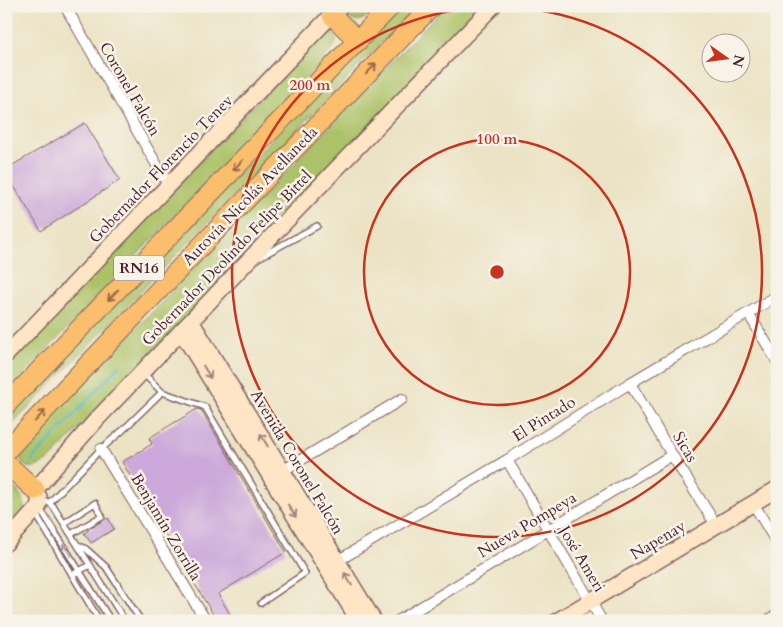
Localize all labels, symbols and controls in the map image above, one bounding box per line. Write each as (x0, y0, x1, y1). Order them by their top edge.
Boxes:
north arrow (700, 32, 750, 82)
street label: Coronel Falcón (94, 38, 166, 140)
text: N (727, 53, 749, 69)
one-way arrow (365, 63, 377, 76)
text: 200 m (290, 75, 331, 95)
street label: Gobernador Florencio Tenev (84, 89, 238, 248)
street label: Autovía Nicolás Avellaneda (177, 121, 323, 271)
text: 100 m (477, 129, 518, 149)
one-way arrow (232, 159, 244, 172)
street label: Gobernador Deolindo Felipe Bittel (137, 165, 317, 351)
road number: RN16 (114, 256, 164, 280)
centre of rings (488, 263, 506, 281)
one-way arrow (107, 289, 119, 301)
one-way arrow (202, 365, 212, 379)
street label: Avenida Coronel Falcón (245, 385, 349, 539)
street label: El Pintado (508, 391, 580, 447)
one-way arrow (34, 410, 46, 422)
street label: Sicas (667, 428, 703, 466)
one-way arrow (258, 434, 268, 448)
street label: Benjamín Zorrilla (125, 469, 207, 585)
street label: Nueva Pompeya (473, 487, 581, 563)
one-way arrow (287, 504, 297, 518)
street label: Napenay (626, 515, 690, 565)
street label: José Ameri (553, 520, 611, 597)
one-way arrow (61, 543, 72, 557)
one-way arrow (343, 573, 353, 587)

